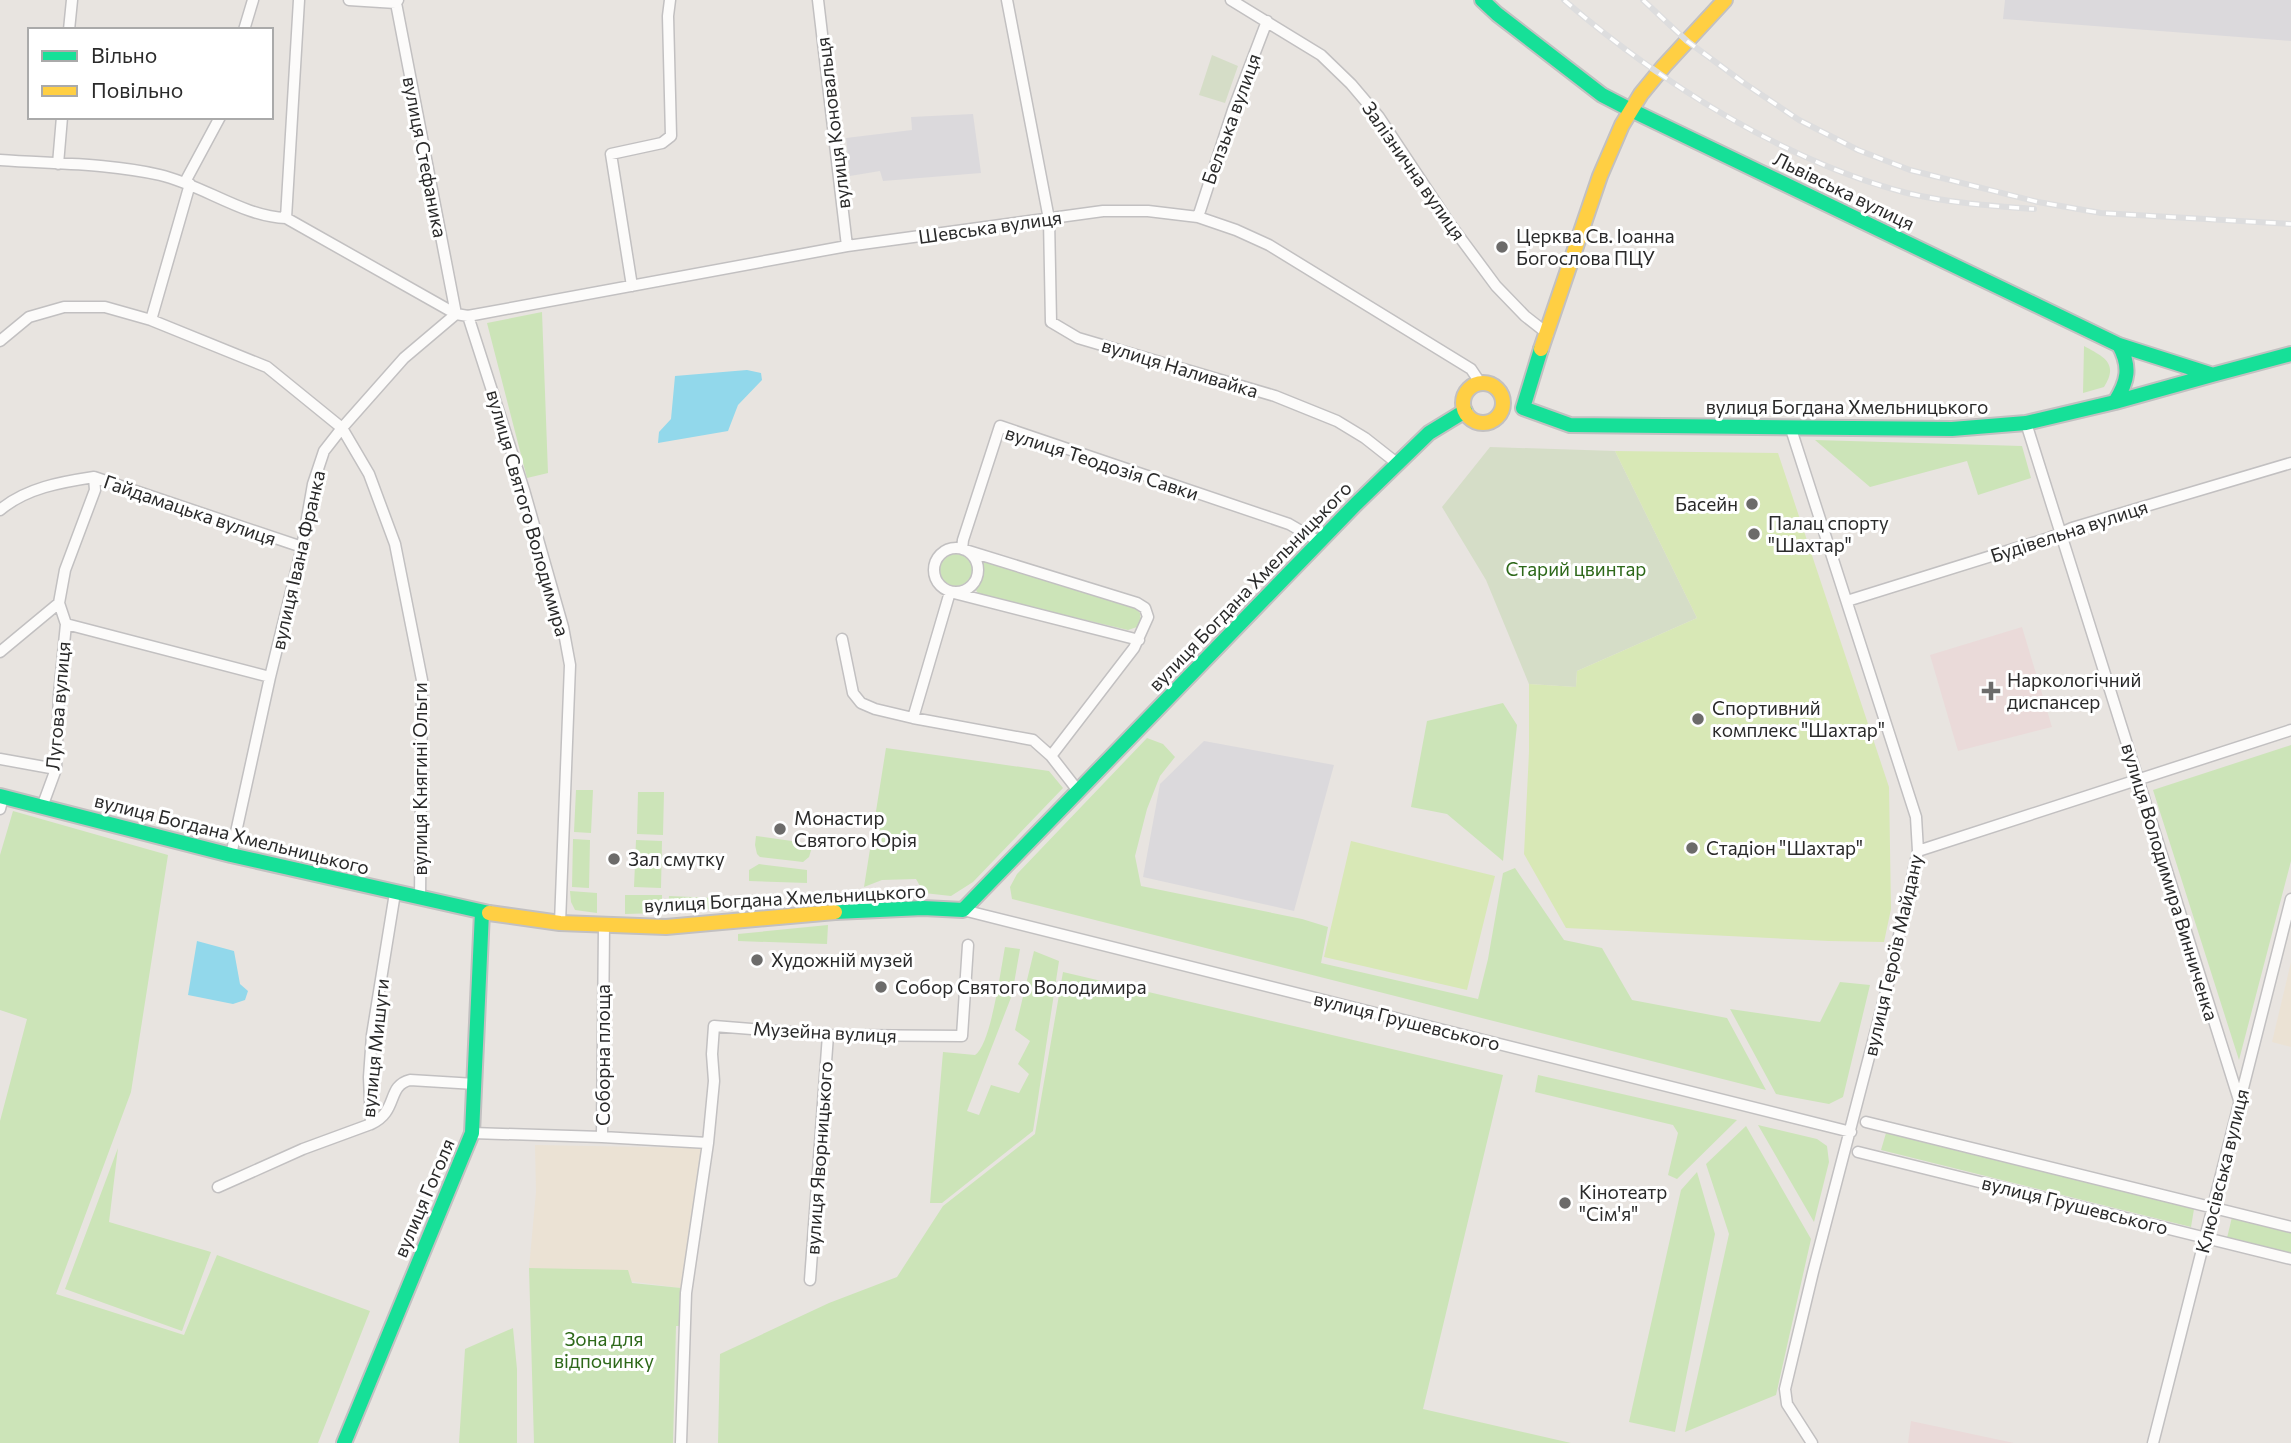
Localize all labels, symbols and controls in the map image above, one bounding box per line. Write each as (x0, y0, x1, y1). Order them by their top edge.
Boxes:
legend (28, 28, 273, 119)
street label: вулиця Коновальця (811, 36, 854, 210)
text: Вільно (91, 42, 157, 67)
street label: Белзька вулиця (1196, 50, 1265, 187)
street label: вулиця Стефаника (399, 74, 452, 240)
text: Повільно (91, 77, 183, 102)
street label: Залізнична вулиця (1358, 97, 1471, 244)
street label: Львівська вулиця (1770, 146, 1918, 235)
street label: Шевська вулиця (917, 205, 1063, 248)
place label: Церква Св. Іоанна Богослова ПЦУ (1516, 224, 1675, 269)
marker: Церква Св. Іоанна Богослова ПЦУ (1494, 239, 1510, 255)
street label: вулиця Наливайка (1099, 333, 1261, 402)
street label: вулиця Святого Володимира (482, 387, 575, 639)
street label: вулиця Богдана Хмельницького (1706, 395, 1988, 418)
street label: вулиця Теодозія Савки (1003, 420, 1202, 505)
street label: вулиця Івана Франка (266, 468, 329, 652)
street label: Гайдамацька вулиця (101, 469, 279, 550)
street label: вулиця Богдана Хмельницького (1143, 476, 1356, 695)
place label: Басейн (1675, 492, 1738, 515)
street label: Будівельна вулиця (1987, 494, 2150, 567)
marker: Басейн (1744, 496, 1760, 512)
place label: Палац спорту "Шахтар" (1768, 511, 1889, 556)
marker: Палац спорту "Шахтар" (1746, 526, 1762, 542)
park label: Старий цвинтар (1506, 557, 1646, 580)
street label: Лугова вулиця (40, 641, 75, 771)
place label: Наркологічний диспансер (2007, 668, 2141, 713)
marker: Наркологічний диспансер (1981, 681, 2001, 701)
street label: вулиця Княгині Ольги (408, 682, 431, 876)
place label: Спортивний комплекс "Шахтар" (1712, 696, 1885, 741)
marker: Спортивний комплекс "Шахтар" (1690, 711, 1706, 727)
street label: вулиця Володимира Винниченка (2117, 740, 2224, 1023)
street label: вулиця Богдана Хмельницького (92, 788, 372, 879)
place label: Монастир Святого Юрія (794, 806, 917, 851)
marker: Монастир Святого Юрія (772, 821, 788, 837)
place label: Стадіон "Шахтар" (1706, 836, 1863, 859)
marker: Стадіон "Шахтар" (1684, 840, 1700, 856)
place label: Зал смутку (628, 847, 725, 870)
marker: Зал смутку (606, 851, 622, 867)
street label: вулиця Героїв Майдану (1858, 852, 1927, 1058)
street label: вулиця Богдана Хмельницького (643, 879, 927, 916)
place label: Художній музей (771, 948, 913, 971)
marker: Художній музей (749, 952, 765, 968)
place label: Собор Святого Володимира (895, 975, 1146, 998)
street label: вулиця Мишуги (356, 977, 393, 1119)
marker: Собор Святого Володимира (873, 979, 889, 995)
street label: Соборна площа (591, 984, 614, 1126)
street label: вулиця Грушевського (1312, 986, 1503, 1055)
street label: Музейна вулиця (753, 1016, 898, 1047)
street label: вулиця Яворницького (800, 1060, 837, 1256)
street label: Клюсівська вулиця (2190, 1086, 2253, 1255)
street label: вулиця Гоголя (388, 1135, 459, 1261)
street label: вулиця Грушевського (1980, 1170, 2171, 1239)
place label: Кінотеатр "Сім'я" (1579, 1180, 1667, 1225)
marker: Кінотеатр "Сім'я" (1557, 1195, 1573, 1211)
park label: Зона для відпочинку (554, 1327, 654, 1372)

